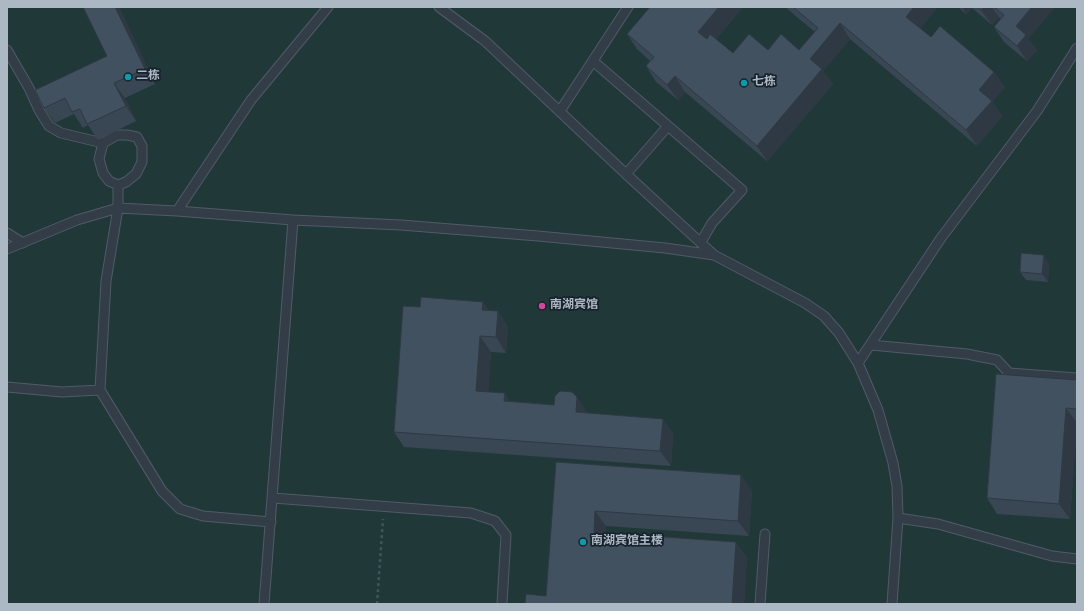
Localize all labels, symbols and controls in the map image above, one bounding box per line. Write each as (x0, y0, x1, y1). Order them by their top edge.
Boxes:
place label: 二栋 (136, 70, 160, 84)
marker: 二栋 (123, 72, 133, 82)
place label: 七栋 (752, 76, 776, 90)
marker: 七栋 (739, 78, 749, 88)
place label: 南湖宾馆 (550, 299, 598, 313)
marker: 南湖宾馆 (537, 301, 547, 311)
place label: 南湖宾馆主楼 (591, 535, 663, 549)
marker: 南湖宾馆主楼 (578, 537, 588, 547)

